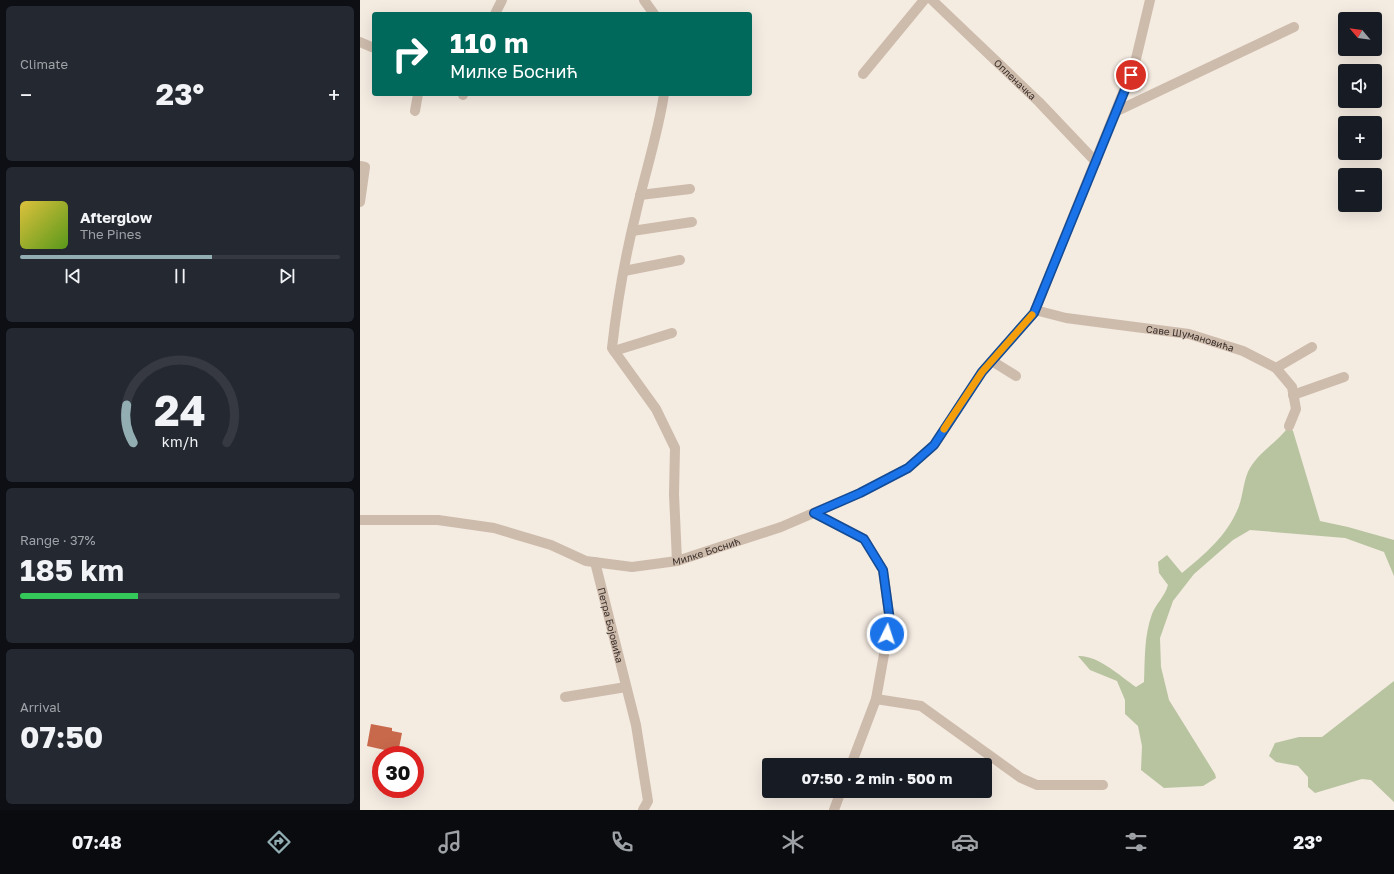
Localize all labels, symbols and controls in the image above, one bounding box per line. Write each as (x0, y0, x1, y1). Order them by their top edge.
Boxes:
north arrow (1338, 12, 1382, 56)
map controls (1338, 12, 1382, 212)
text: 110 m (450, 26, 529, 59)
icon: right (384, 28, 436, 80)
text: Climate (20, 56, 68, 72)
street label: Опленачка (992, 56, 1039, 102)
pin (1114, 58, 1148, 92)
text: Милке Боснић (450, 60, 578, 82)
icon: arrive (1120, 64, 1142, 86)
button: sound (1338, 64, 1382, 108)
text: 23° (156, 76, 204, 112)
text: − (20, 81, 32, 108)
text: + (328, 81, 340, 108)
button: + (1338, 116, 1382, 160)
button: − (1338, 168, 1382, 212)
text: Afterglow (80, 208, 152, 226)
text: The Pines (80, 226, 141, 242)
icon: previous (62, 265, 84, 287)
icon: pause (169, 265, 191, 287)
icon: next (276, 265, 298, 287)
street label: Саве Шумановића (1145, 322, 1236, 354)
text: 24 (154, 385, 206, 435)
text: km/h (162, 433, 198, 450)
text: Range · 37% (20, 532, 95, 548)
street label: Милке Боснић (671, 535, 742, 568)
text: 185 km (20, 552, 124, 588)
street label: Петра Бојовића (596, 586, 626, 664)
position arrow (866, 613, 908, 655)
text: Arrival (20, 699, 61, 715)
text: 07:50 (20, 719, 103, 755)
speed limit sign: 30 (372, 746, 424, 798)
text: 07:50 · 2 min · 500 m (802, 769, 952, 787)
icon: directions (265, 828, 293, 856)
icon: music (436, 828, 464, 856)
icon: phone (608, 828, 636, 856)
icon: climate (779, 828, 807, 856)
icon: car (951, 828, 979, 856)
icon: filters (1122, 828, 1150, 856)
text: 07:48 (72, 831, 122, 853)
text: 23° (1293, 831, 1322, 853)

